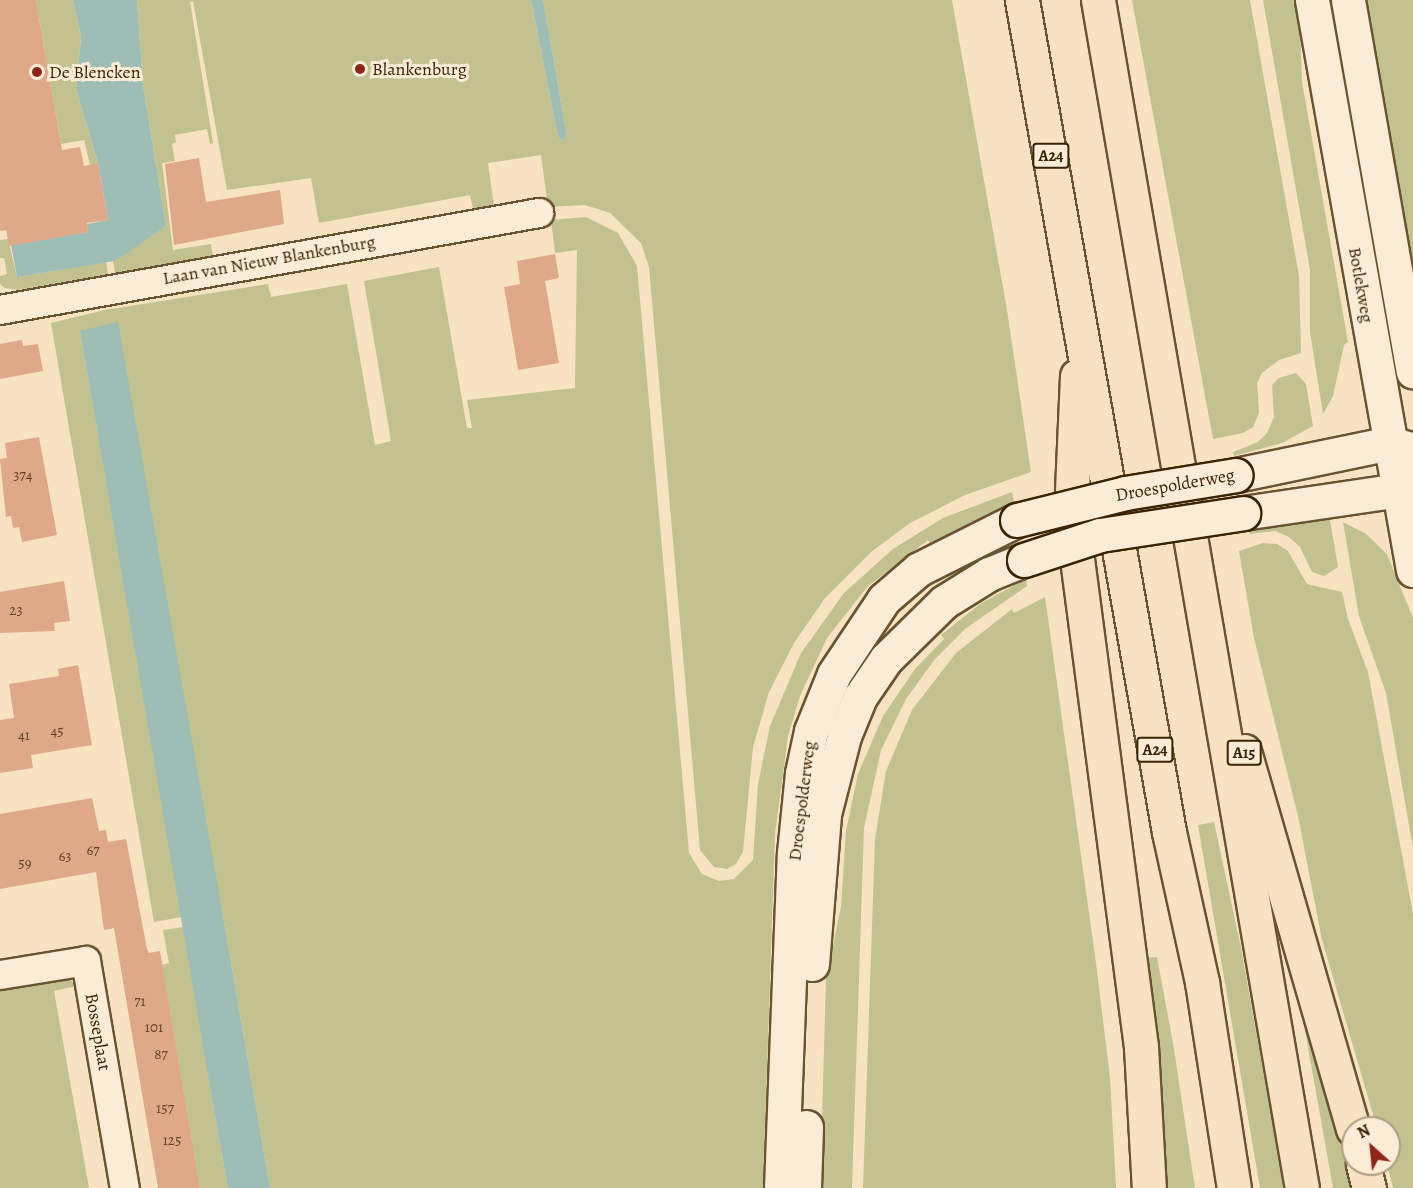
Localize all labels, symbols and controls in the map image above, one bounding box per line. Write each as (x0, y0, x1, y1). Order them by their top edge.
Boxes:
place label: Blankenburg (372, 58, 467, 80)
place label: De Blencken (49, 61, 140, 83)
marker: Blankenburg (353, 62, 367, 76)
marker: De Blencken (30, 65, 44, 79)
road number: A24 (1032, 143, 1070, 169)
street label: Laan van Nieuw Blankenburg (161, 231, 377, 289)
street label: Botlekweg (1344, 246, 1378, 324)
street label: Droespolderweg (1114, 464, 1236, 506)
house number: 374 (13, 467, 33, 485)
house number: 23 (9, 602, 23, 620)
house number: 45 (50, 723, 64, 741)
house number: 41 (18, 727, 30, 745)
road number: A24 (1136, 737, 1174, 763)
street label: Droespolderweg (784, 740, 820, 862)
road number: A15 (1226, 740, 1262, 766)
house number: 67 (86, 842, 100, 860)
house number: 63 (58, 848, 72, 866)
house number: 59 (18, 855, 32, 873)
street label: Bosseplaat (81, 991, 115, 1073)
house number: 71 (134, 993, 146, 1011)
house number: 101 (145, 1019, 163, 1037)
house number: 87 (154, 1046, 168, 1064)
house number: 157 (156, 1100, 174, 1118)
north arrow (1341, 1116, 1401, 1176)
text: N (1354, 1119, 1374, 1144)
house number: 125 (163, 1132, 181, 1150)

